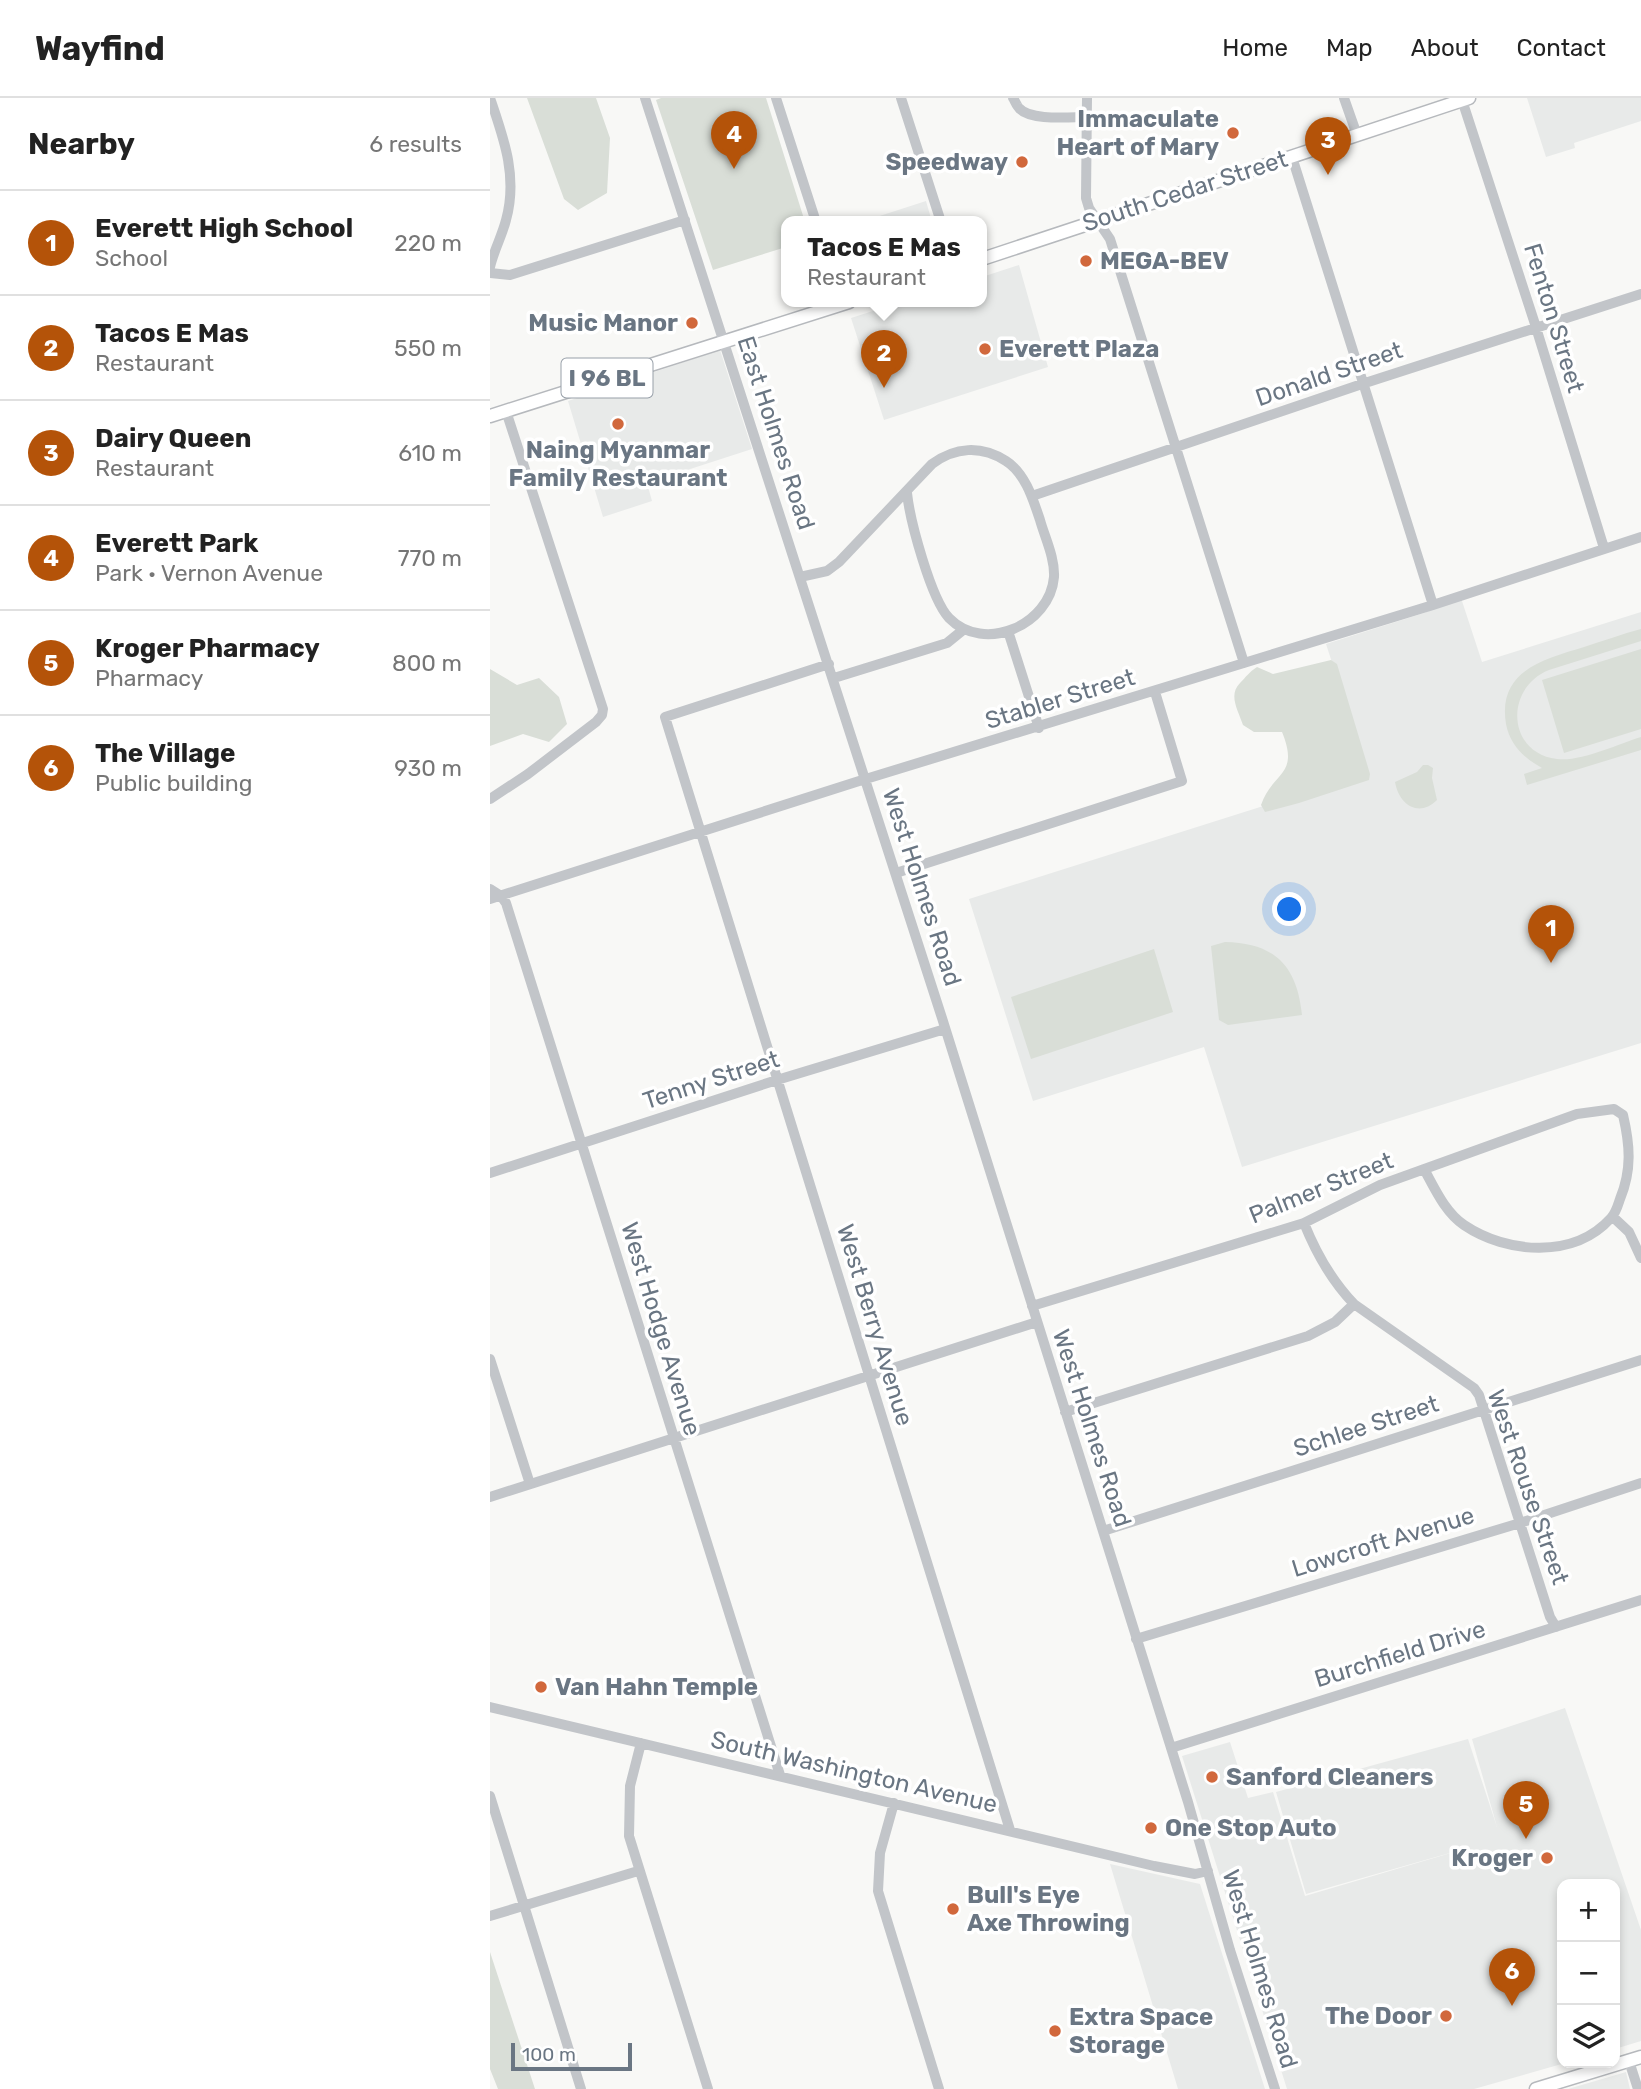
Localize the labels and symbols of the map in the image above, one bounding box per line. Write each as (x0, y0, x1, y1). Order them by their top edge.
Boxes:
place label: Immaculate Heart of Mary (1056, 105, 1219, 161)
pin: 4 (711, 111, 757, 169)
pin: 3 (1305, 117, 1351, 175)
marker: Immaculate Heart of Mary (1225, 125, 1241, 141)
street label: South Cedar Street (1079, 145, 1291, 237)
place label: Speedway (886, 148, 1008, 176)
marker: Speedway (1014, 154, 1030, 170)
street label: Fenton Street (1518, 240, 1590, 396)
place label: MEGA-BEV (1100, 247, 1229, 275)
marker: MEGA-BEV (1078, 253, 1094, 269)
place label: Music Manor (528, 309, 678, 337)
marker: Music Manor (684, 315, 700, 331)
pin: 2 (861, 330, 907, 388)
street label: East Holmes Road (732, 333, 820, 533)
place label: Everett Plaza (999, 335, 1159, 363)
street label: Donald Street (1252, 336, 1406, 412)
marker: Everett Plaza (977, 341, 993, 357)
road number: I 96 BL (562, 358, 652, 398)
marker: Naing Myanmar Family Restaurant (610, 416, 626, 432)
place label: Naing Myanmar Family Restaurant (508, 436, 728, 492)
street label: Stabler Street (982, 663, 1138, 735)
street label: West Holmes Road (877, 785, 967, 989)
your location (1272, 892, 1306, 926)
pin: 1 (1528, 905, 1574, 963)
street label: Tenny Street (639, 1045, 783, 1115)
street label: Palmer Street (1245, 1146, 1397, 1230)
street label: West Hodge Avenue (615, 1219, 707, 1439)
street label: West Berry Avenue (831, 1221, 919, 1429)
street label: West Holmes Road (1047, 1326, 1137, 1530)
street label: West Rouse Street (1481, 1386, 1575, 1588)
street label: Schlee Street (1290, 1389, 1442, 1463)
street label: Lowcroft Avenue (1288, 1501, 1478, 1583)
street label: Burchfield Drive (1311, 1615, 1489, 1693)
place label: Van Hahn Temple (555, 1673, 758, 1701)
marker: Van Hahn Temple (533, 1679, 549, 1695)
street label: South Washington Avenue (708, 1725, 1000, 1819)
place label: Sanford Cleaners (1226, 1763, 1434, 1791)
marker: Sanford Cleaners (1204, 1769, 1220, 1785)
pin: 5 (1503, 1781, 1549, 1839)
place label: One Stop Auto (1165, 1814, 1337, 1842)
marker: One Stop Auto (1143, 1820, 1159, 1836)
place label: Kroger (1451, 1844, 1533, 1872)
marker: Kroger (1539, 1850, 1555, 1866)
street label: West Holmes Road (1216, 1866, 1304, 2072)
place label: Bull's Eye Axe Throwing (967, 1881, 1130, 1937)
marker: Bull's Eye Axe Throwing (945, 1901, 961, 1917)
pin: 6 (1489, 1948, 1535, 2006)
place label: The Door (1325, 2002, 1432, 2030)
place label: Extra Space Storage (1069, 2003, 1213, 2059)
marker: The Door (1438, 2008, 1454, 2024)
marker: Extra Space Storage (1047, 2023, 1063, 2039)
scale bar (511, 2040, 632, 2072)

